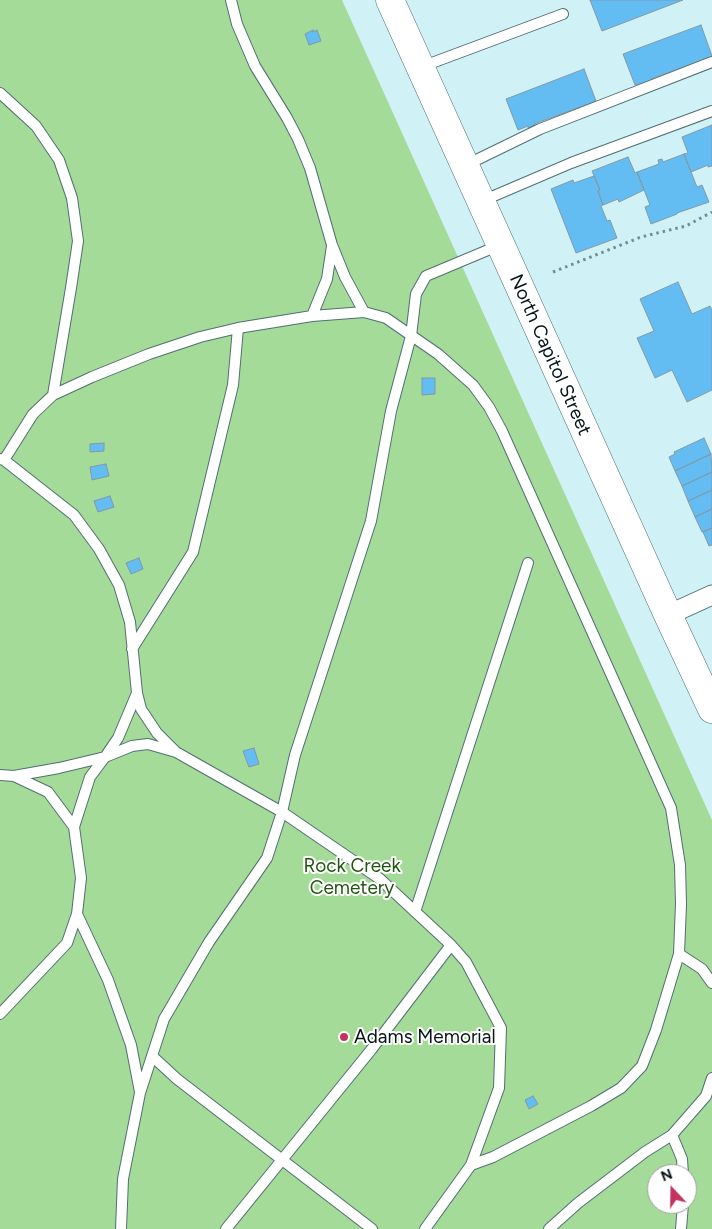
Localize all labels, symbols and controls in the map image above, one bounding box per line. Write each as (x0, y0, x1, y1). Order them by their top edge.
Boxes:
street label: North Capitol Street (504, 271, 596, 439)
park label: Rock Creek Cemetery (303, 855, 401, 899)
place label: Adams Memorial (354, 1026, 496, 1048)
marker: Adams Memorial (338, 1031, 350, 1043)
north arrow (647, 1164, 697, 1214)
text: N (659, 1166, 675, 1185)

